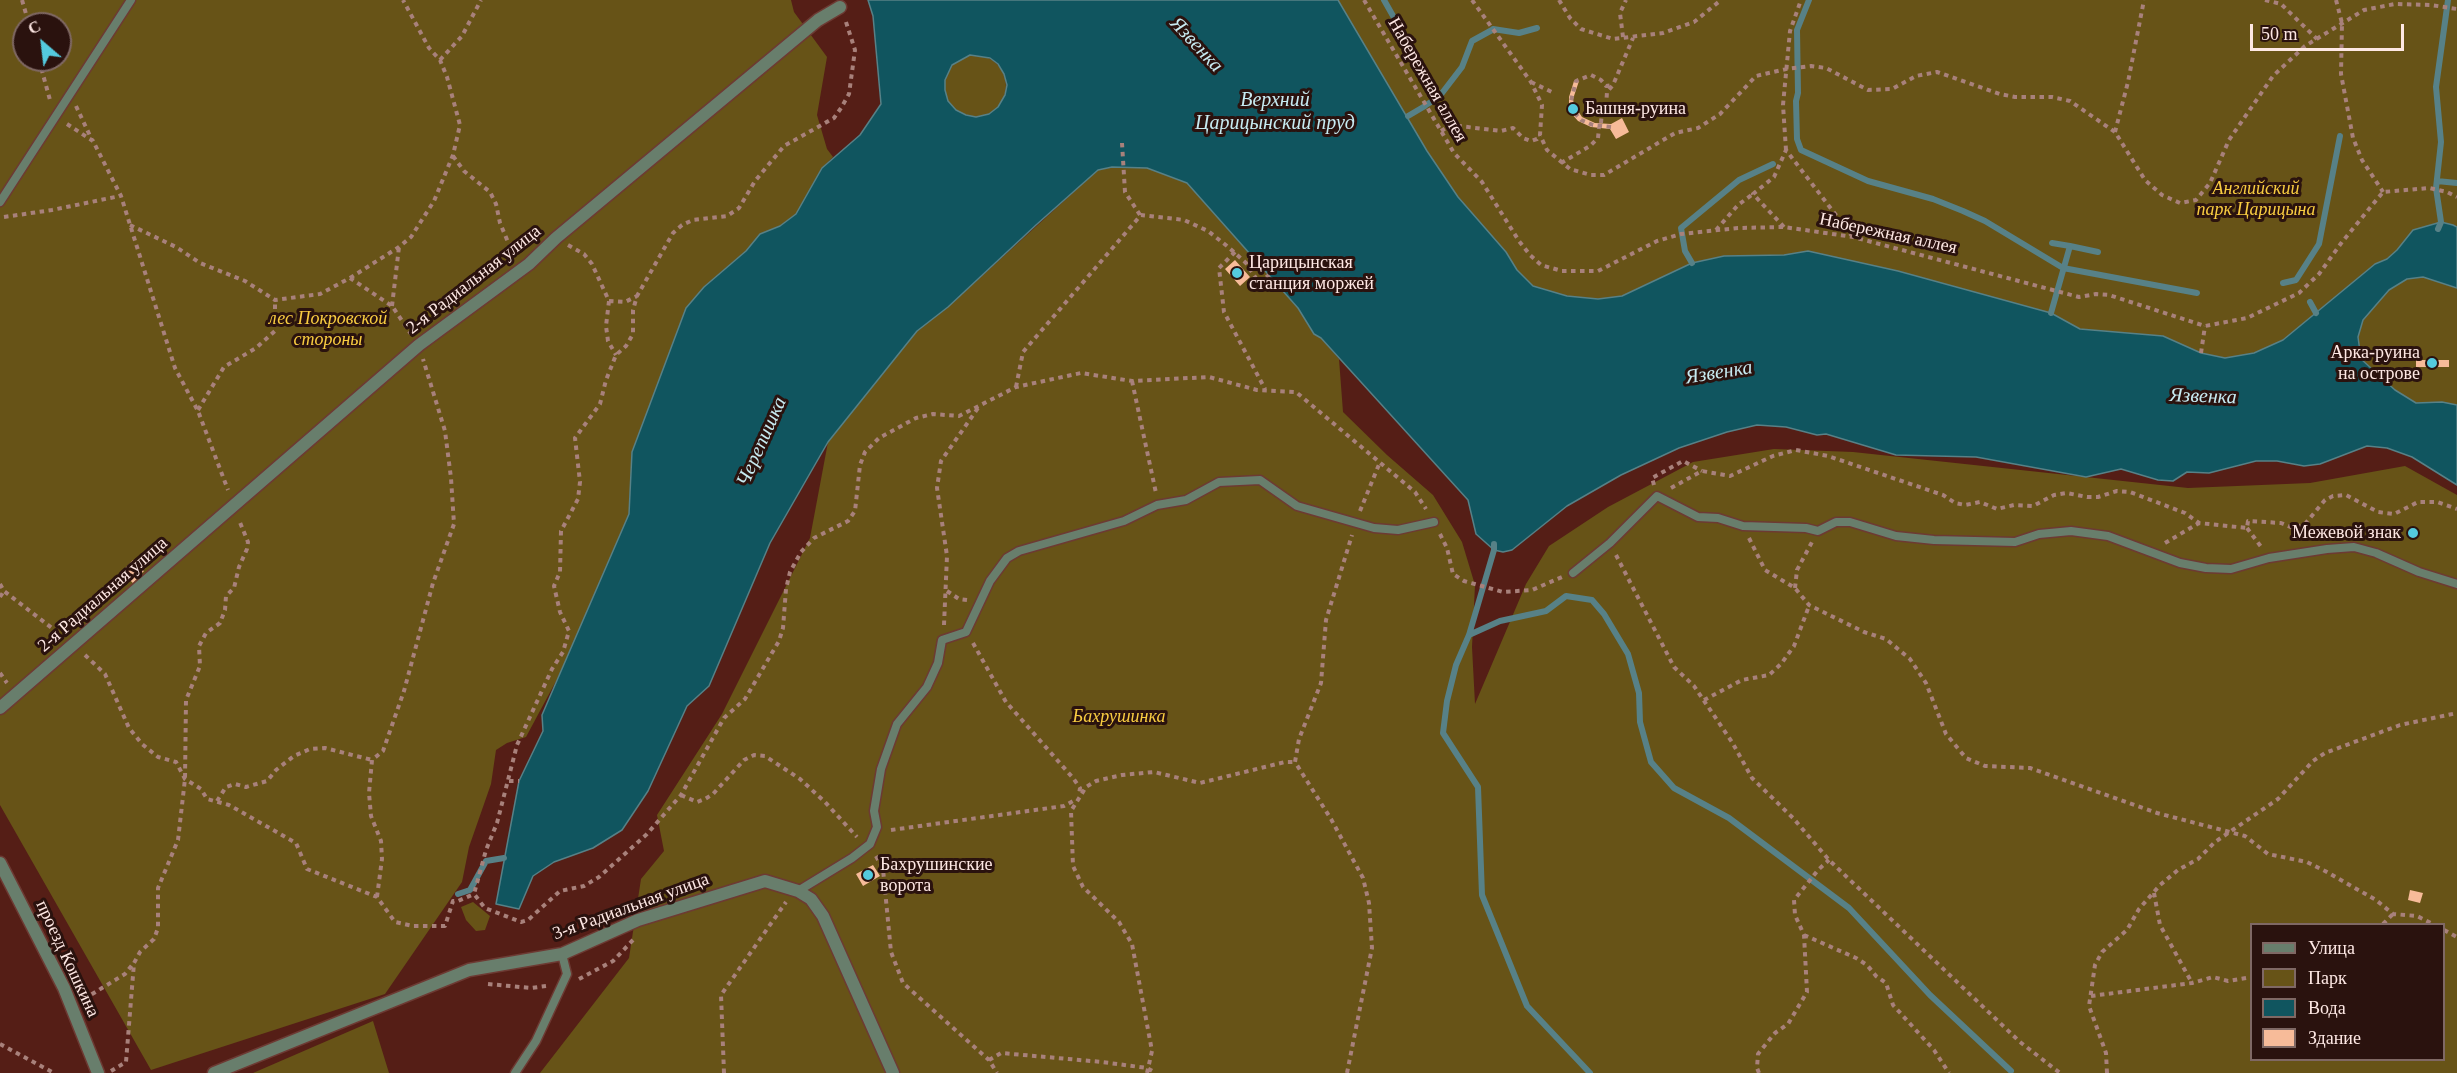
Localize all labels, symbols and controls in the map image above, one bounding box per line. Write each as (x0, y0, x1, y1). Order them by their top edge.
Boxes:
north arrow (12, 12, 72, 72)
water label: Язвенка (1164, 12, 1228, 78)
scale bar (2253, 12, 2408, 50)
street label: Набережная аллея (1383, 14, 1471, 146)
text: С (25, 17, 43, 38)
text: 50 m (2261, 24, 2298, 44)
water label: Верхний Царицынский пруд (1195, 89, 1355, 136)
place label: Башня-руина (1585, 98, 1686, 120)
marker: Башня-руина (1566, 102, 1580, 116)
park label: Английский парк Царицына (2196, 178, 2316, 220)
street label: Набережная аллея (1817, 209, 1959, 259)
street label: 2-я Радиальная улица (402, 221, 546, 339)
place label: Царицынская станция моржей (1249, 252, 1374, 294)
marker: Царицынская станция моржей (1230, 266, 1244, 280)
park label: лес Покровской стороны (269, 308, 387, 350)
place label: Арка-руина на острове (2331, 342, 2420, 385)
water label: Язвенка (1684, 356, 1754, 390)
marker: Арка-руина на острове (2425, 356, 2439, 370)
water label: Язвенка (2169, 384, 2237, 410)
water label: Черепишка (732, 394, 792, 490)
place label: Межевой знак (2292, 522, 2401, 544)
marker: Межевой знак (2406, 526, 2420, 540)
street label: 2-я Радиальная улица (34, 533, 172, 657)
park label: Бахрушинка (1073, 706, 1165, 728)
place label: Бахрушинские ворота (880, 854, 993, 896)
marker: Бахрушинские ворота (861, 868, 875, 882)
street label: 3-я Радиальная улица (550, 869, 712, 945)
street label: проезд Кошкина (30, 897, 104, 1021)
legend (2250, 923, 2445, 1061)
text: Улица (2308, 938, 2355, 958)
text: Парк (2308, 968, 2347, 988)
text: Вода (2308, 998, 2346, 1018)
text: Здание (2308, 1028, 2361, 1048)

